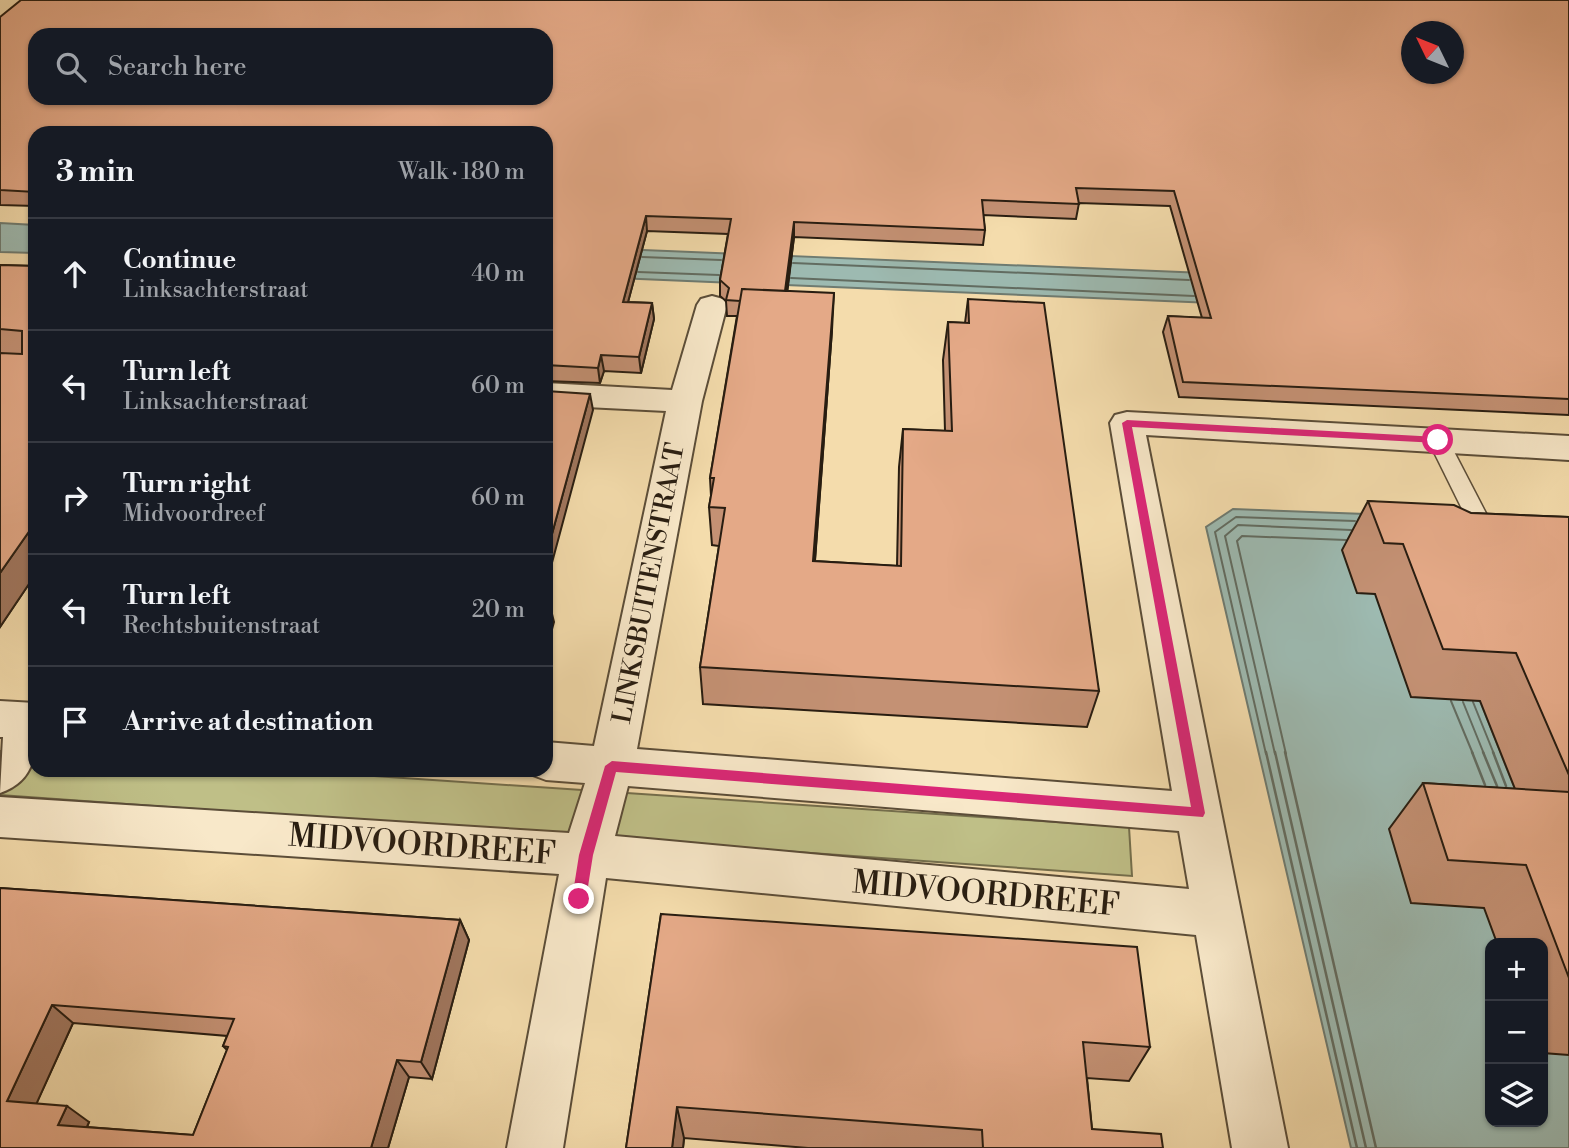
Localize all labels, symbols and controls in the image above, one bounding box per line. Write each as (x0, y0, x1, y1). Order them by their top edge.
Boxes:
north arrow (1401, 21, 1464, 84)
search box (28, 28, 553, 105)
icon: search (52, 48, 90, 86)
text: Search here (108, 51, 247, 83)
text: 3 min (56, 153, 134, 191)
text: Walk · 180 m (398, 158, 525, 186)
text: Continue (123, 244, 236, 276)
icon: ahead (56, 255, 94, 293)
text: 40 m (471, 260, 525, 288)
text: Linksachterstraat (123, 276, 308, 304)
text: Turn left (123, 356, 231, 388)
icon: left (56, 367, 94, 405)
text: 60 m (471, 372, 525, 400)
text: Linksachterstraat (123, 388, 308, 416)
route start (1422, 424, 1453, 455)
street label: LINKSBUITENSTRAAT (606, 440, 692, 726)
text: Turn right (123, 468, 251, 500)
icon: right (56, 479, 94, 517)
text: 60 m (471, 484, 525, 512)
text: Midvoordreef (123, 500, 265, 528)
text: Turn left (123, 580, 231, 612)
icon: left (56, 591, 94, 629)
text: 20 m (472, 596, 525, 624)
text: Rechtsbuitenstraat (123, 612, 320, 640)
icon: arrive (56, 703, 94, 741)
text: Arrive at destination (123, 706, 373, 738)
street label: MIDVOORDREEF (287, 816, 557, 874)
street label: MIDVOORDREEF (851, 862, 1121, 926)
route end (563, 883, 594, 914)
map controls (1485, 938, 1548, 1127)
button: + (1485, 938, 1548, 1001)
button: − (1485, 1001, 1548, 1064)
button: layers (1485, 1064, 1548, 1127)

